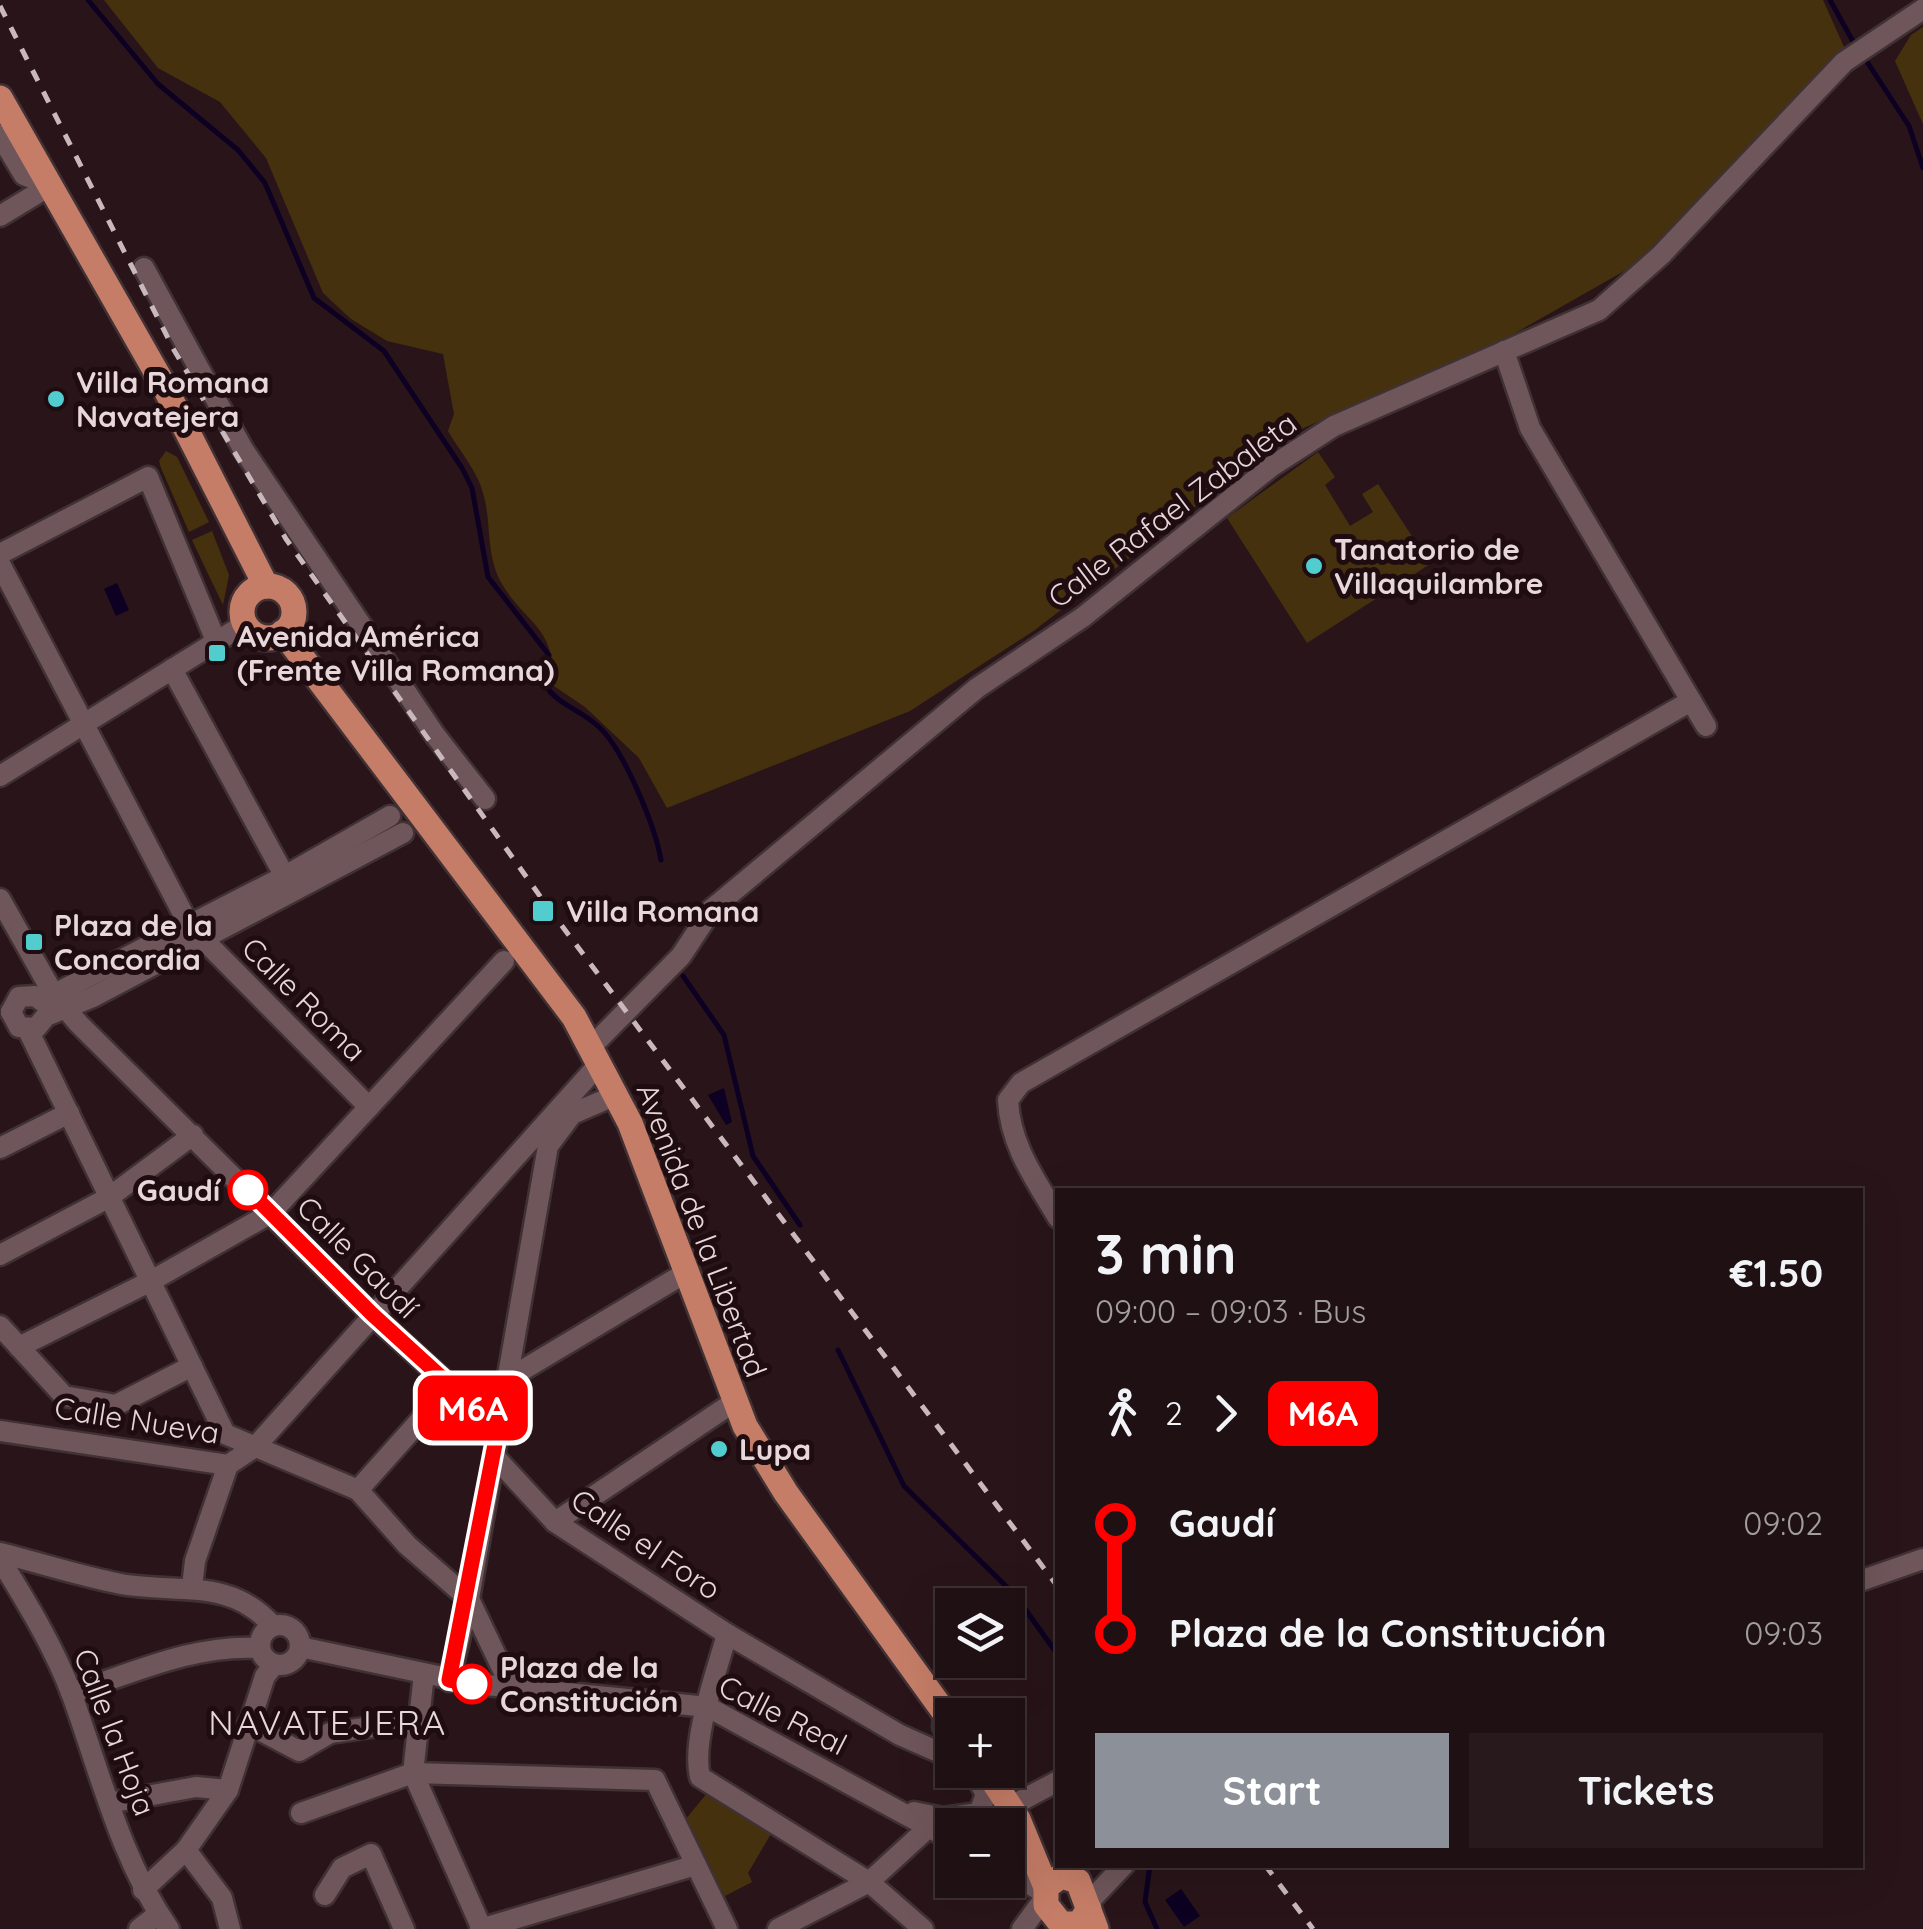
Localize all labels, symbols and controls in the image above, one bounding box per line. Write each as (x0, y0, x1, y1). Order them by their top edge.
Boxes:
place label: Villa Romana Navatejera (76, 363, 269, 435)
marker: Villa Romana Navatejera (45, 388, 67, 410)
street label: Calle Rafael Zabaleta (1040, 404, 1304, 616)
place label: Tanatorio de Villaquilambre (1334, 530, 1544, 602)
marker: Tanatorio de Villaquilambre (1303, 555, 1325, 577)
place label: Avenida América (Frente Villa Romana) (237, 617, 554, 689)
marker: Avenida América (Frente Villa Romana) (206, 642, 228, 664)
place label: Villa Romana (566, 892, 759, 930)
marker: Villa Romana (530, 898, 556, 924)
place label: Plaza de la Concordia (54, 906, 213, 978)
street label: Calle Roma (234, 929, 374, 1069)
marker: Plaza de la Concordia (23, 931, 45, 953)
street label: Avenida de la Libertad (628, 1078, 776, 1382)
place label: Gaudí (137, 1171, 221, 1209)
marker: Gaudí (229, 1171, 267, 1209)
street label: Calle Gaudí (289, 1188, 427, 1326)
text: 3 min (1095, 1219, 1236, 1288)
text: €1.50 (1730, 1249, 1823, 1297)
text: 09:00 – 09:03 · Bus (1095, 1291, 1366, 1331)
line badge: M6A (416, 1376, 530, 1440)
text: M6A (438, 1386, 508, 1430)
icon: walk (1095, 1386, 1150, 1441)
icon: forward (1198, 1386, 1253, 1441)
street label: Calle Nueva (52, 1388, 222, 1452)
text: M6A (1288, 1391, 1358, 1435)
text: 2 (1165, 1393, 1183, 1433)
place label: Lupa (739, 1430, 811, 1468)
marker: Lupa (708, 1438, 730, 1460)
street label: Calle el Foro (564, 1480, 728, 1608)
text: Gaudí (1169, 1499, 1275, 1547)
text: 09:02 (1743, 1503, 1823, 1543)
map controls (935, 1588, 1025, 1898)
button: layers (935, 1588, 1025, 1678)
text: Plaza de la Constitución (1169, 1609, 1607, 1657)
text: 09:03 (1744, 1613, 1823, 1653)
street label: Calle la Hoja (66, 1643, 164, 1821)
place label: Plaza de la Constitución (500, 1648, 678, 1720)
marker: Plaza de la Constitución (453, 1665, 491, 1703)
street label: Calle Real (713, 1667, 853, 1763)
button: + (935, 1698, 1025, 1788)
district label: NAVATEJERA (208, 1700, 448, 1744)
button: Start (1095, 1733, 1449, 1848)
button: Tickets (1469, 1733, 1823, 1848)
button: − (935, 1808, 1025, 1898)

